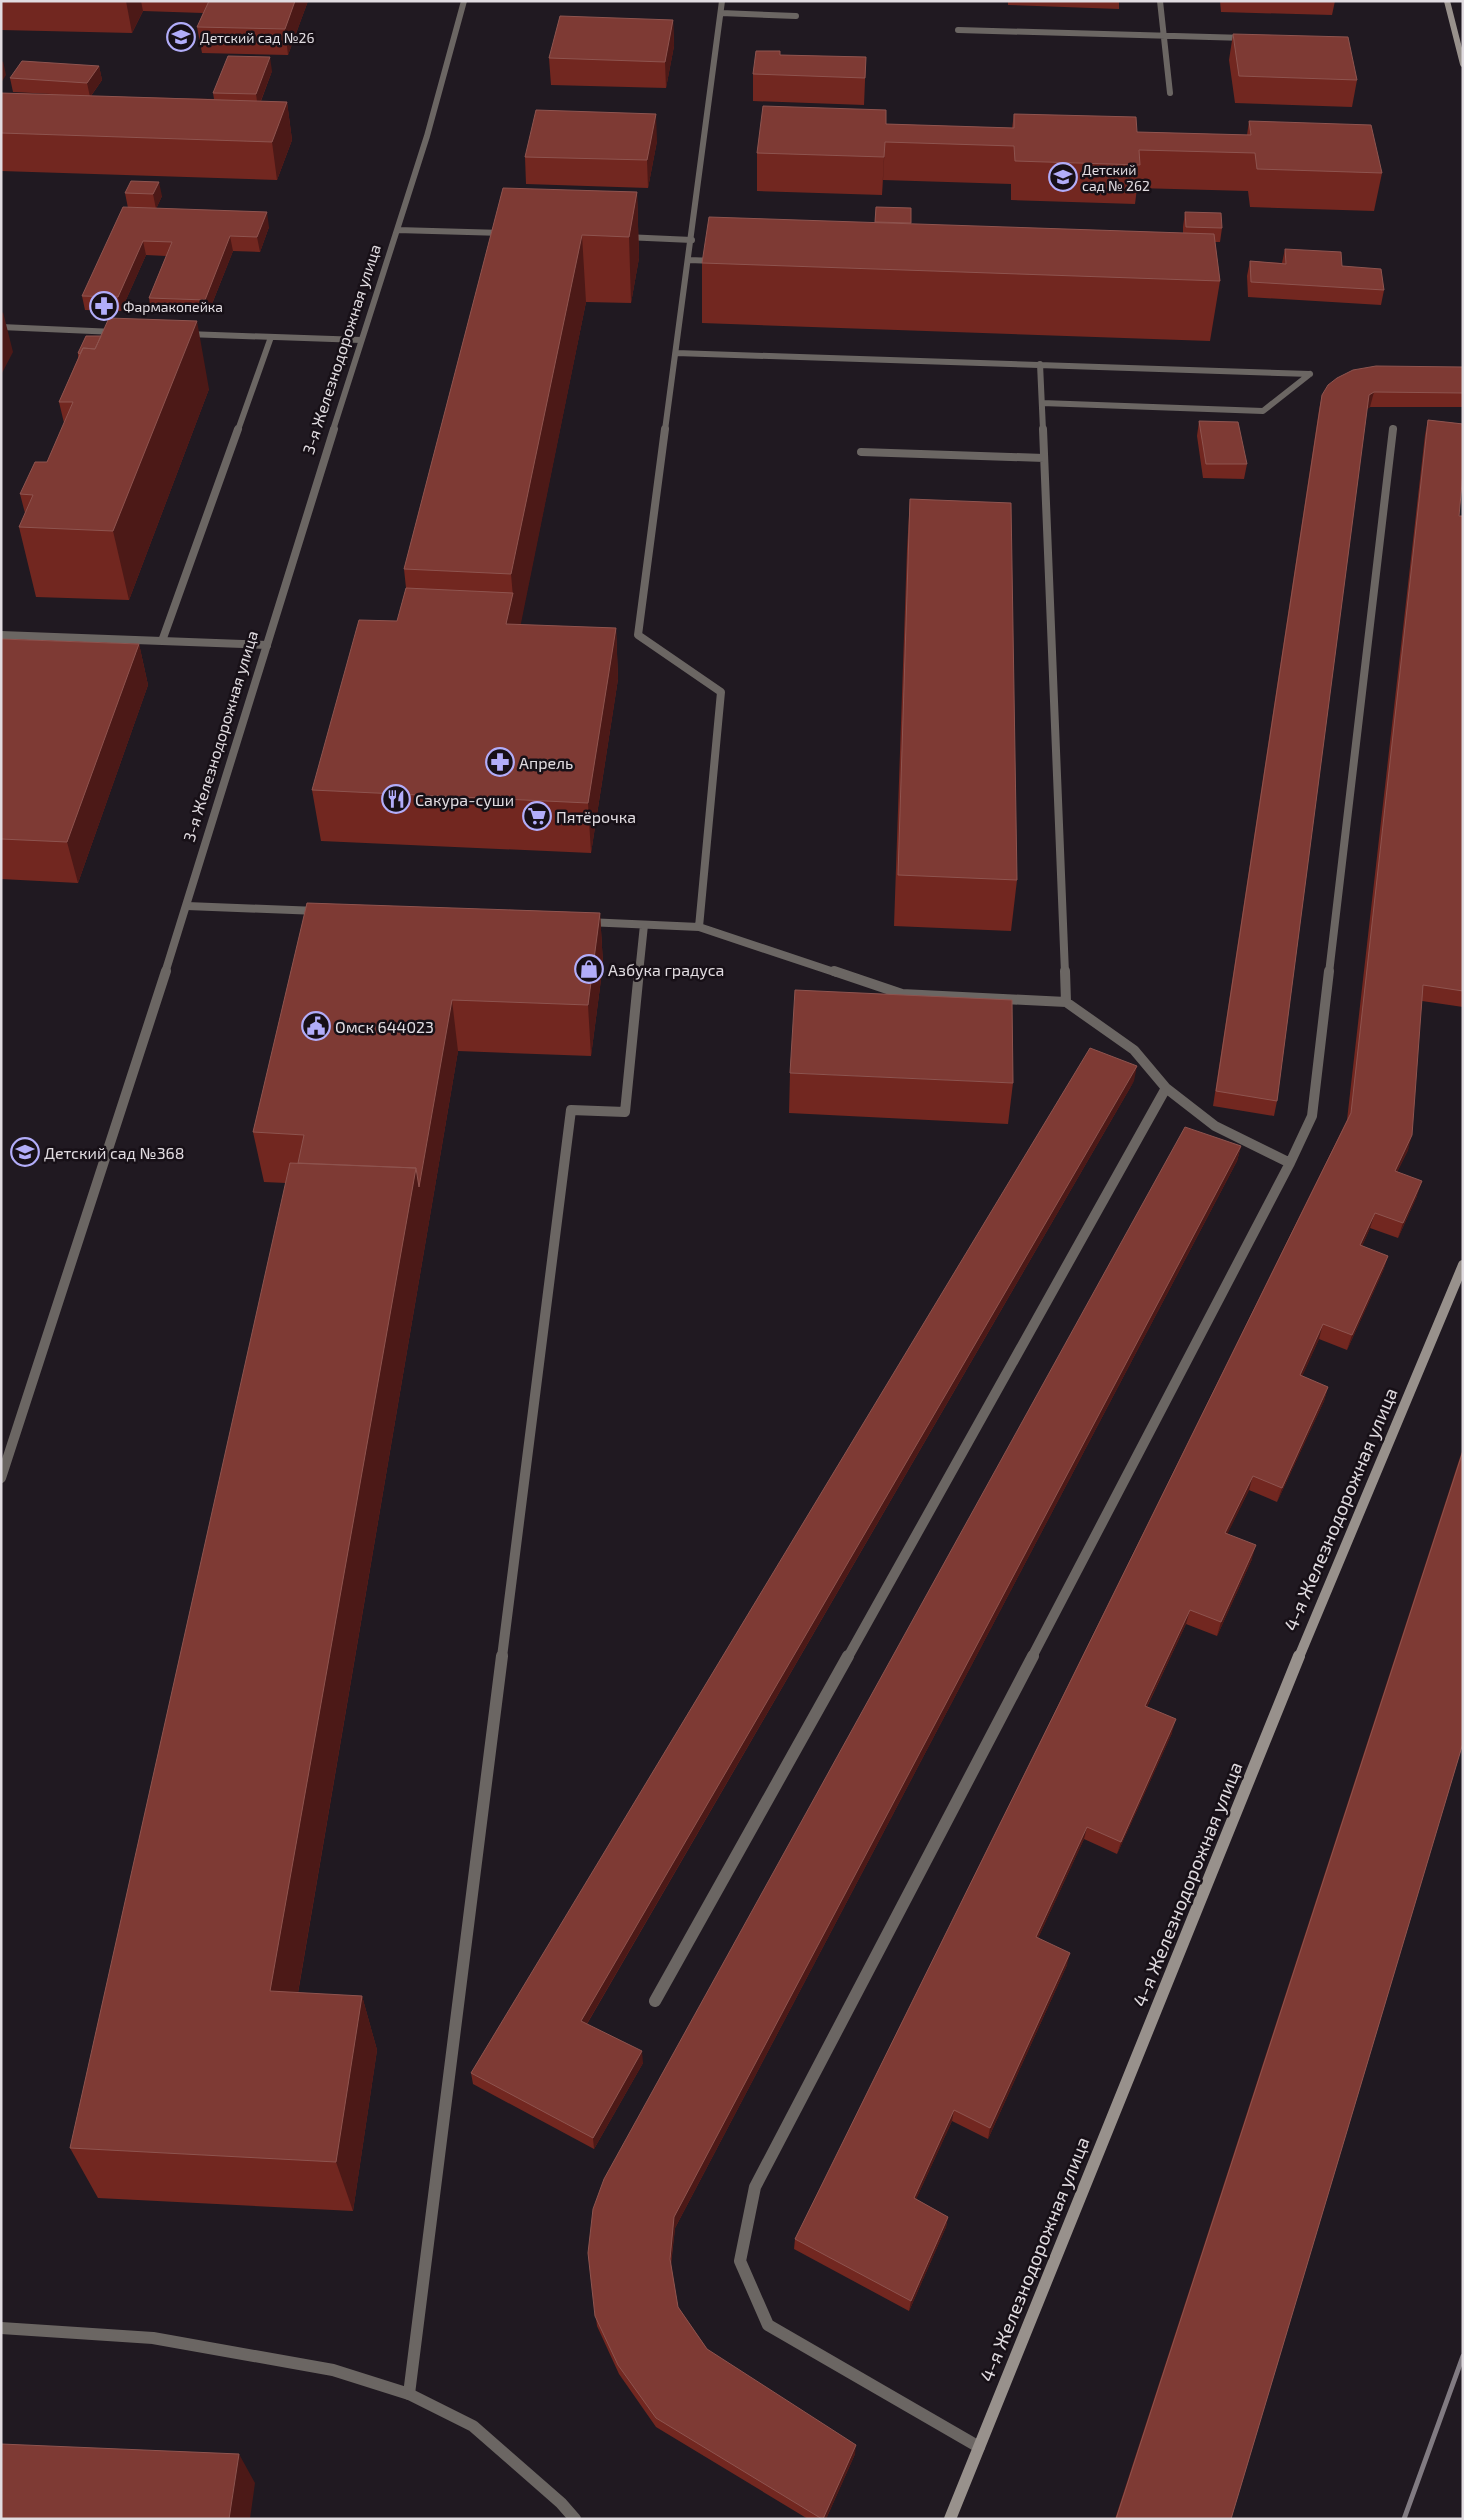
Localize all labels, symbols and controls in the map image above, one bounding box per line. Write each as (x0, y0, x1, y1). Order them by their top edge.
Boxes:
school or university icon: Детский сад №26 (166, 22, 196, 52)
place label: Детский сад №26 (200, 29, 314, 46)
place label: Детский сад № 262 (1082, 161, 1150, 194)
school or university icon: Детский сад № 262 (1048, 162, 1078, 192)
street label: 3-я Железнодорожная улица (298, 242, 385, 457)
pharmacy icon: Фармакопейка (89, 291, 119, 321)
place label: Фармакопейка (123, 298, 223, 315)
street label: 3-я Железнодорожная улица (179, 628, 262, 844)
pharmacy icon: Апрель (485, 747, 515, 777)
place label: Апрель (519, 753, 573, 772)
restaurant icon: Сакура-суши (381, 784, 411, 814)
place label: Сакура-суши (415, 790, 514, 810)
supermarket icon: Пятёрочка (522, 801, 552, 831)
place label: Пятёрочка (556, 807, 636, 826)
shop icon: Азбука градуса (574, 954, 604, 984)
place label: Азбука градуса (608, 960, 724, 980)
public building icon: Омск 644023 (301, 1011, 331, 1041)
place label: Омск 644023 (335, 1017, 434, 1036)
school or university icon: Детский сад №368 (10, 1137, 40, 1167)
place label: Детский сад №368 (44, 1143, 184, 1162)
street label: 4-я Железнодорожная улица (1278, 1384, 1403, 1635)
street label: 4-я Железнодорожная улица (1127, 1758, 1248, 2010)
street label: 4-я Железнодорожная улица (974, 2133, 1095, 2385)

